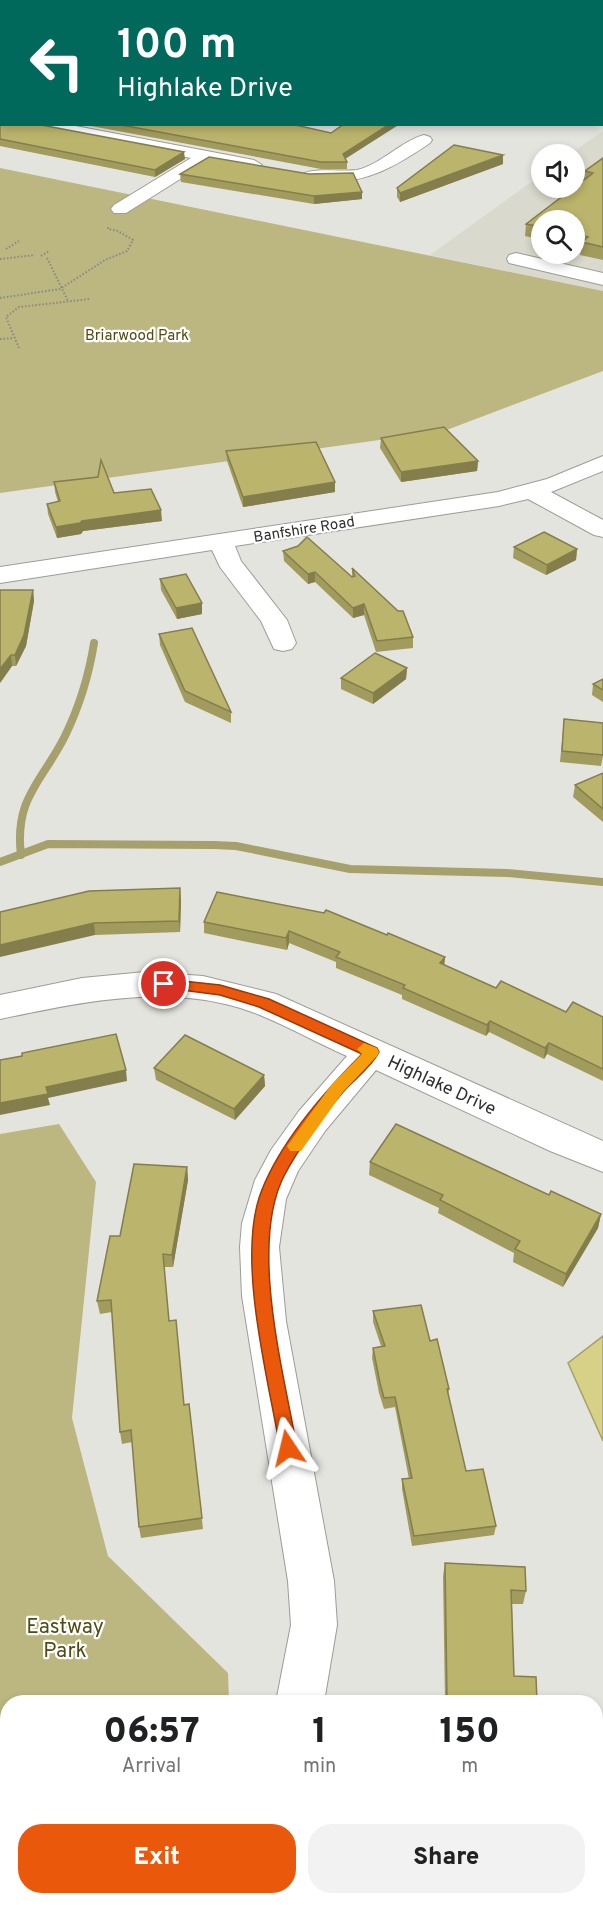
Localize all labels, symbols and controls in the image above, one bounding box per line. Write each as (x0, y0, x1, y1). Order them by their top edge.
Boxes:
text: 100 m (117, 20, 236, 73)
icon: left (18, 24, 96, 102)
text: Highlake Drive (117, 72, 293, 106)
map controls (531, 144, 585, 264)
button: sound (531, 144, 585, 198)
button: search (531, 210, 585, 264)
park label: Briarwood Park (85, 327, 189, 346)
street label: Banfshire Road (252, 513, 356, 548)
pin (138, 958, 189, 1009)
icon: arrive (147, 967, 180, 1000)
street label: Highlake Drive (383, 1051, 499, 1122)
position arrow (256, 1416, 320, 1480)
park label: Eastway Park (26, 1614, 104, 1665)
text: 06:57 (103, 1710, 200, 1756)
text: 1 (312, 1710, 327, 1756)
text: 150 (439, 1710, 500, 1756)
text: Arrival (122, 1754, 181, 1780)
text: min (303, 1754, 336, 1780)
text: m (461, 1754, 478, 1780)
button: Exit (18, 1824, 296, 1893)
button: Share (308, 1824, 585, 1893)

